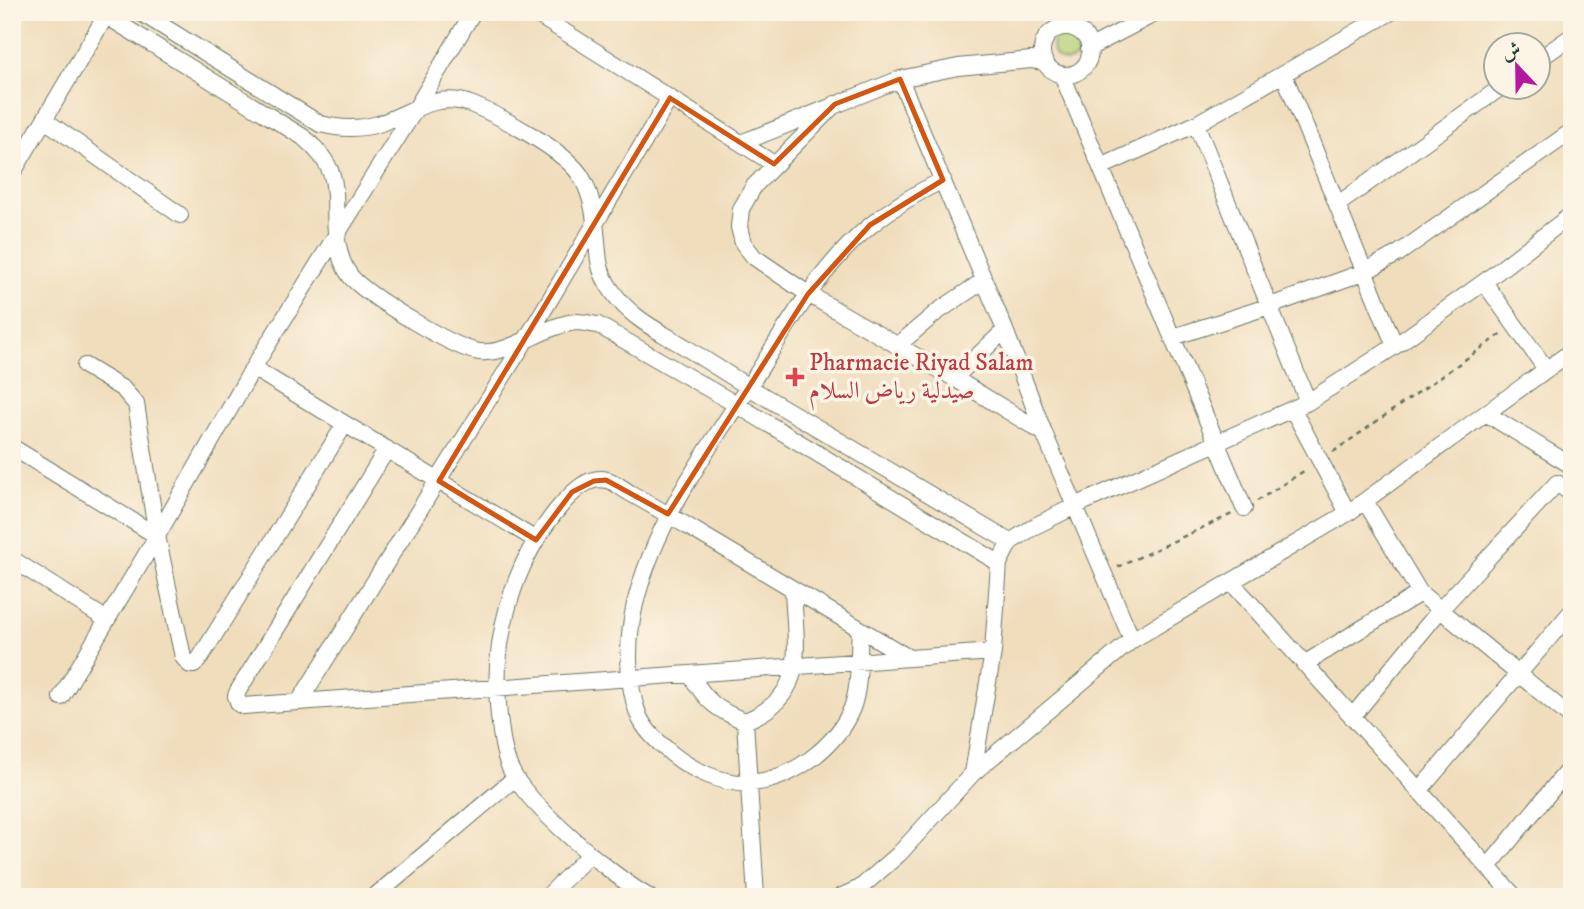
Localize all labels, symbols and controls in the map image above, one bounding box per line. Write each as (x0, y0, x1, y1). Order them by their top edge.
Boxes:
north arrow (1482, 32, 1552, 102)
text: ش (1498, 37, 1524, 66)
place label: Pharmacie Riyad Salam صيدلية رياض السلام (809, 348, 1034, 411)
marker: Pharmacie Riyad Salam صيدلية رياض السلام (787, 369, 803, 385)

